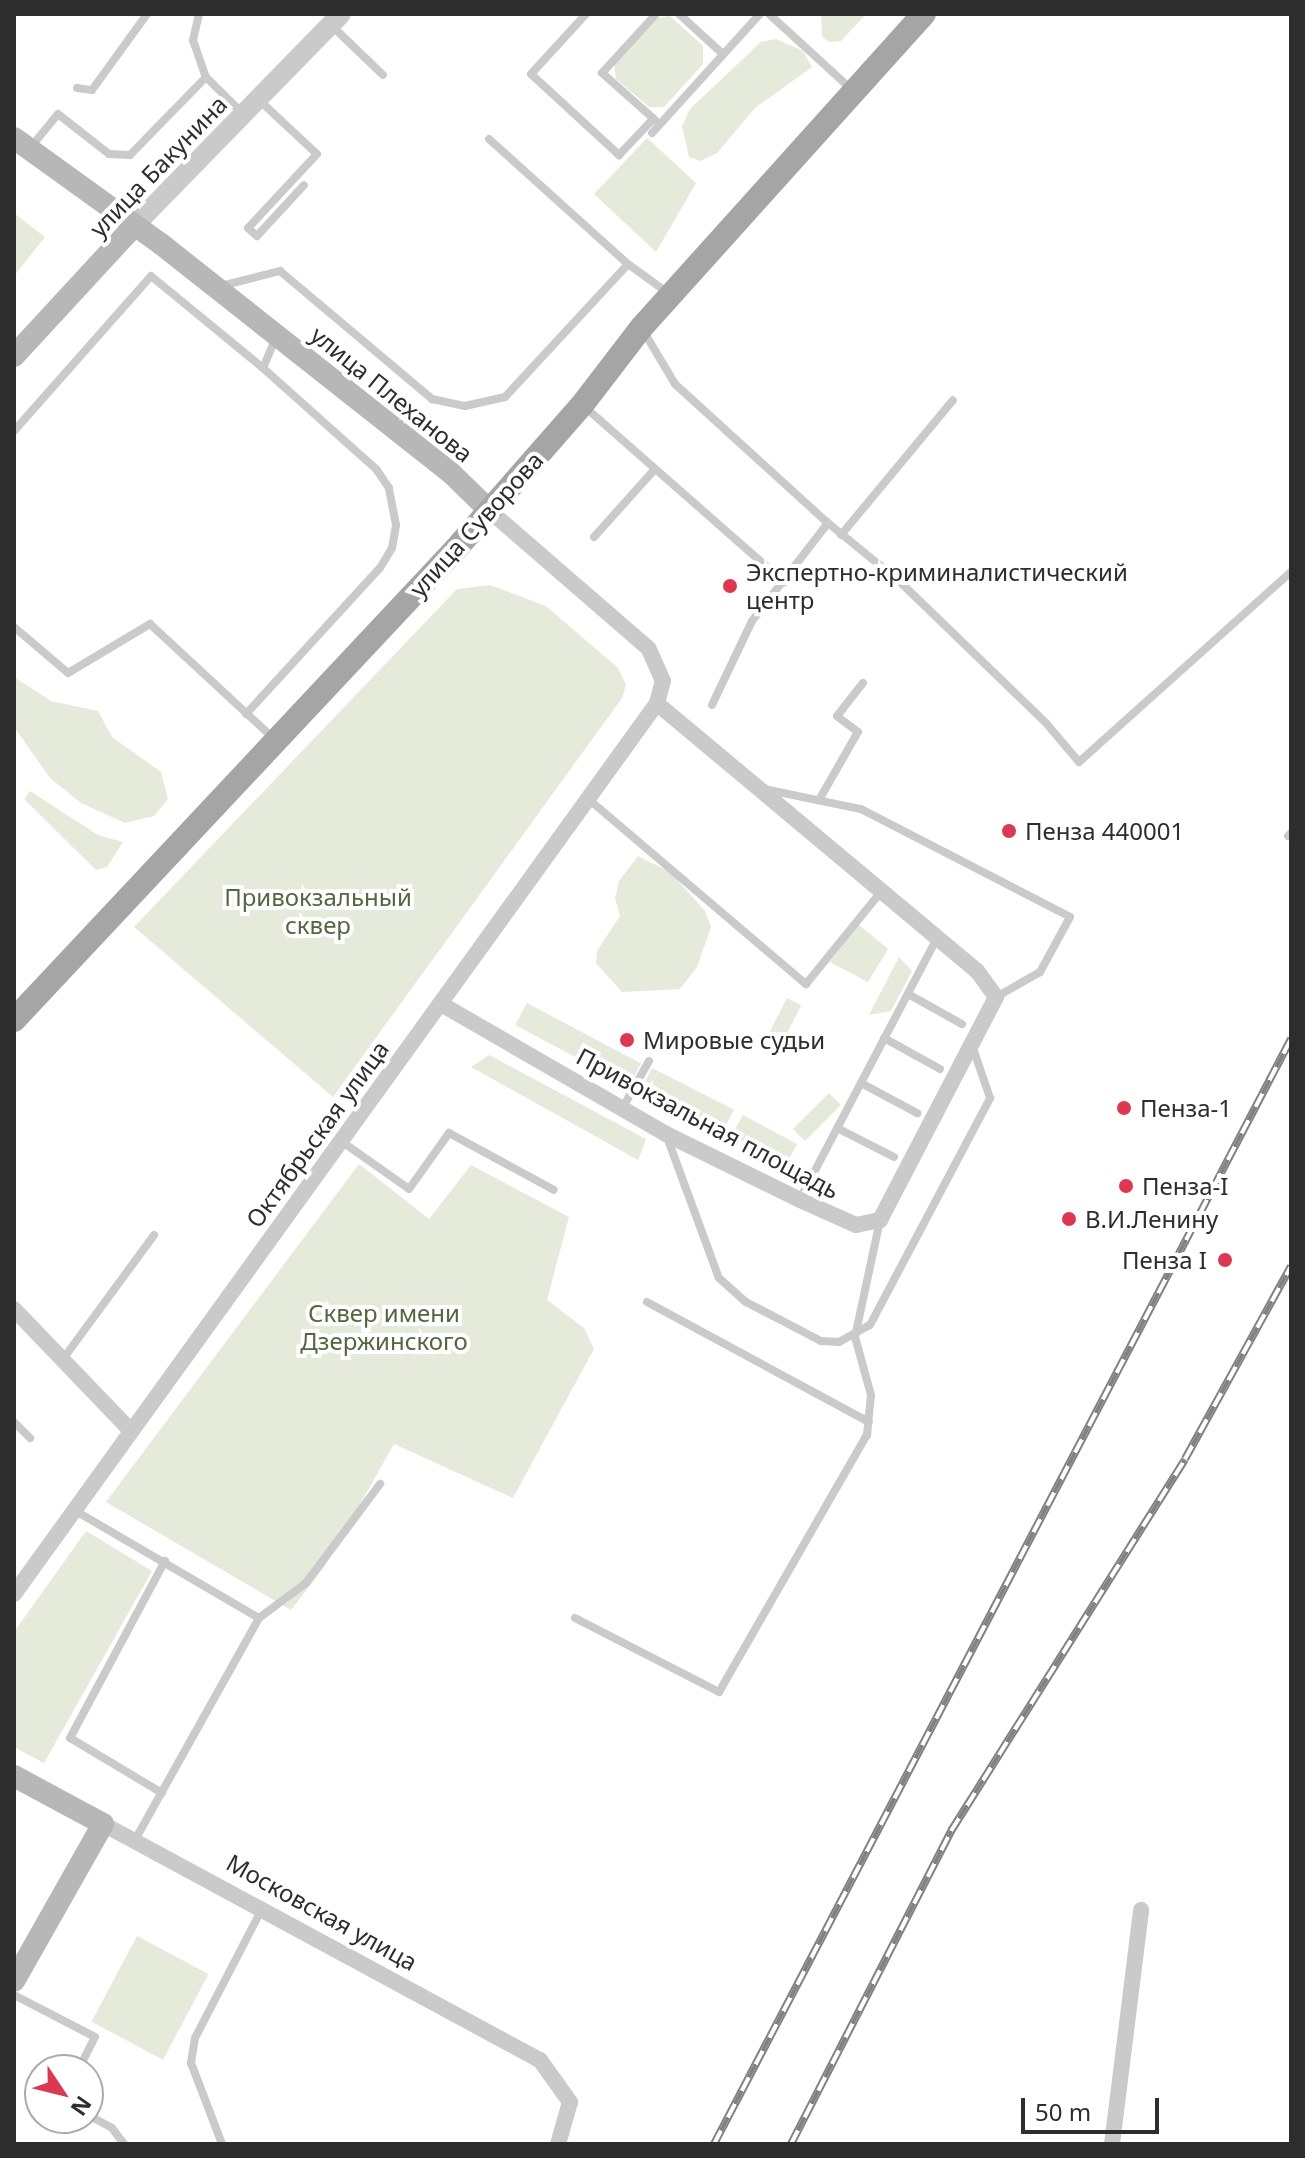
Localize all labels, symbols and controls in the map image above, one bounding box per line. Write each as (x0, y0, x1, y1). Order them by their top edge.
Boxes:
street label: улица Бакунина (83, 89, 233, 243)
street label: улица Плеханова (305, 320, 479, 468)
street label: улица Суворова (403, 445, 549, 603)
place label: Экспертно-криминалистический центр (746, 558, 1128, 614)
marker: Экспертно-криминалистический центр (721, 577, 739, 595)
place label: Пенза 440001 (1025, 817, 1184, 845)
marker: Пенза 440001 (1000, 822, 1018, 840)
park label: Привокзальный сквер (224, 883, 412, 939)
place label: Мировые судьи (643, 1026, 825, 1054)
marker: Мировые судьи (618, 1031, 636, 1049)
street label: Октябрьская улица (240, 1035, 394, 1233)
street label: Привокзальная площадь (572, 1041, 844, 1205)
place label: Пенза-1 (1140, 1094, 1232, 1122)
marker: Пенза-1 (1115, 1099, 1133, 1117)
place label: Пенза-I (1142, 1172, 1228, 1200)
marker: Пенза-I (1117, 1177, 1135, 1195)
place label: В.И.Ленину (1085, 1205, 1218, 1233)
marker: В.И.Ленину (1060, 1210, 1078, 1228)
place label: Пенза I (1122, 1246, 1207, 1274)
marker: Пенза I (1214, 1249, 1236, 1271)
park label: Сквер имени Дзержинского (300, 1299, 468, 1355)
street label: Московская улица (222, 1848, 422, 1976)
north arrow (24, 2054, 104, 2134)
scale bar (1025, 2082, 1163, 2132)
text: N (65, 2091, 99, 2123)
text: 50 m (1035, 2095, 1091, 2128)

